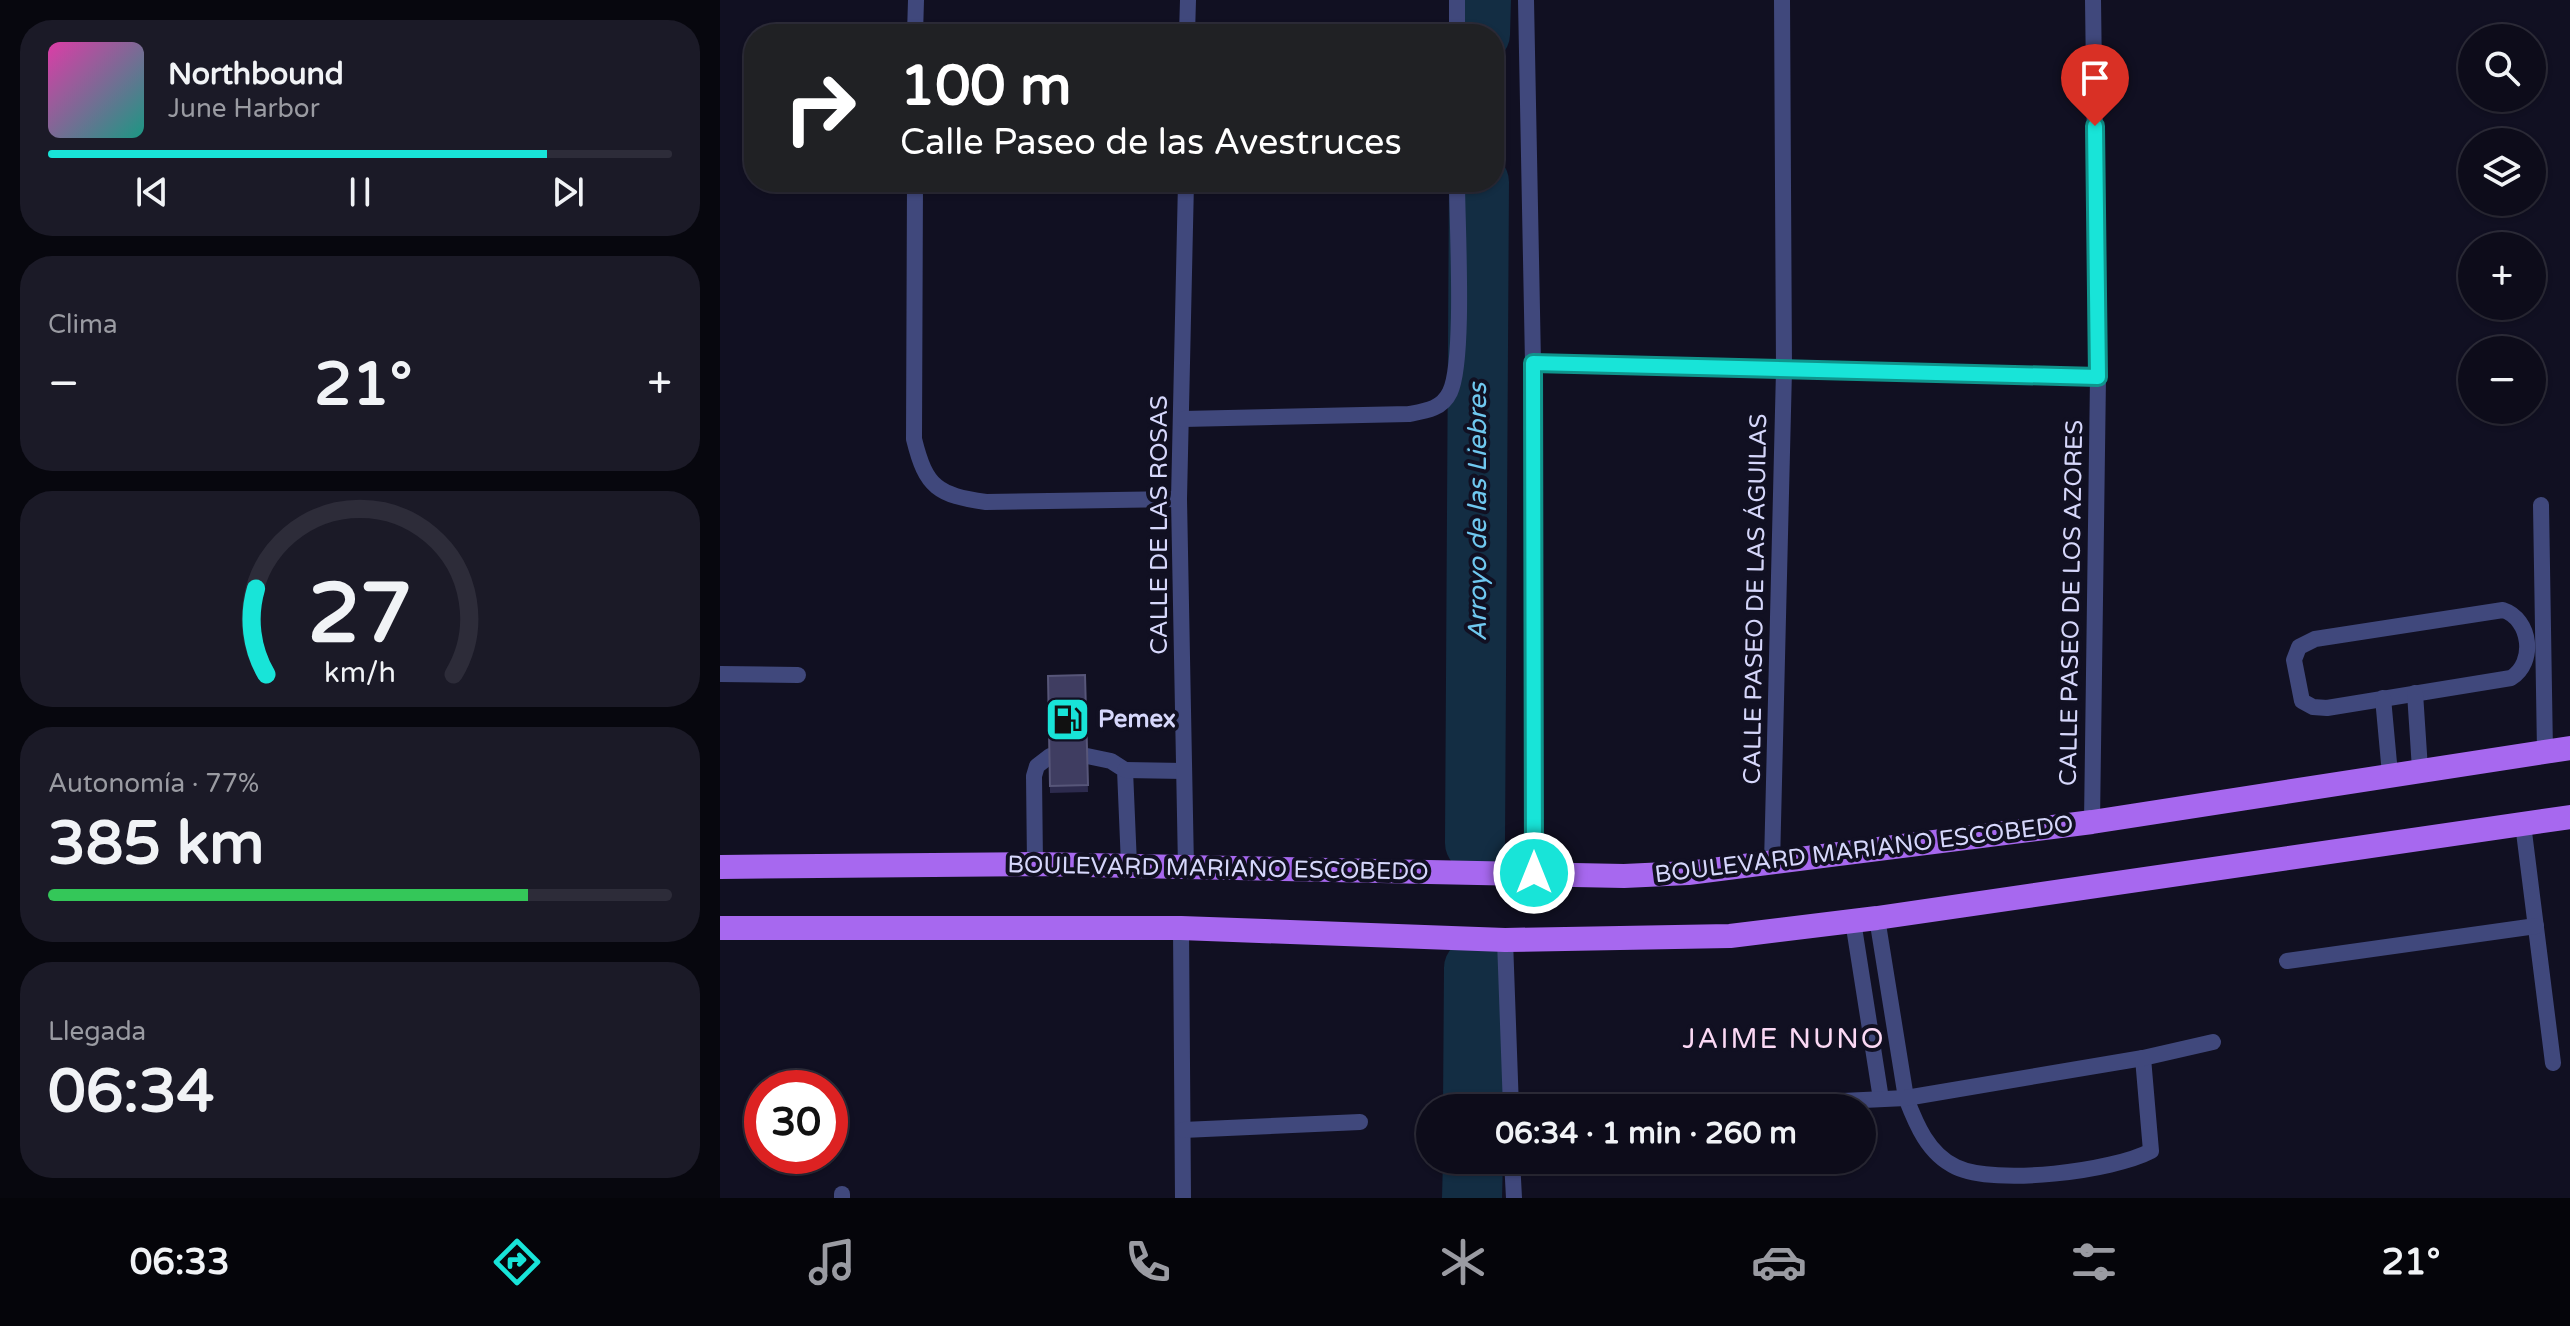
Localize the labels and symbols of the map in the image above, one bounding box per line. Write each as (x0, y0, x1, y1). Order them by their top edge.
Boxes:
pin (2061, 44, 2129, 126)
water label: Arroyo de las Liebres (1462, 381, 1493, 641)
street label: CALLE DE LAS ROSAS (1145, 395, 1174, 655)
street label: CALLE PASEO DE LAS ÁGUILAS (1737, 413, 1773, 785)
street label: CALLE PASEO DE LOS AZORES (2054, 420, 2089, 786)
fuel station icon: Pemex (1043, 695, 1091, 743)
place label: Pemex (1098, 705, 1176, 734)
street label: BOULEVARD MARIANO ESCOBEDO (1653, 809, 2075, 890)
position arrow (1492, 831, 1576, 915)
street label: BOULEVARD MARIANO ESCOBEDO (1007, 850, 1429, 887)
district label: JAIME NUNO (1682, 1022, 1886, 1056)
speed limit sign: 30 (744, 1070, 848, 1174)

